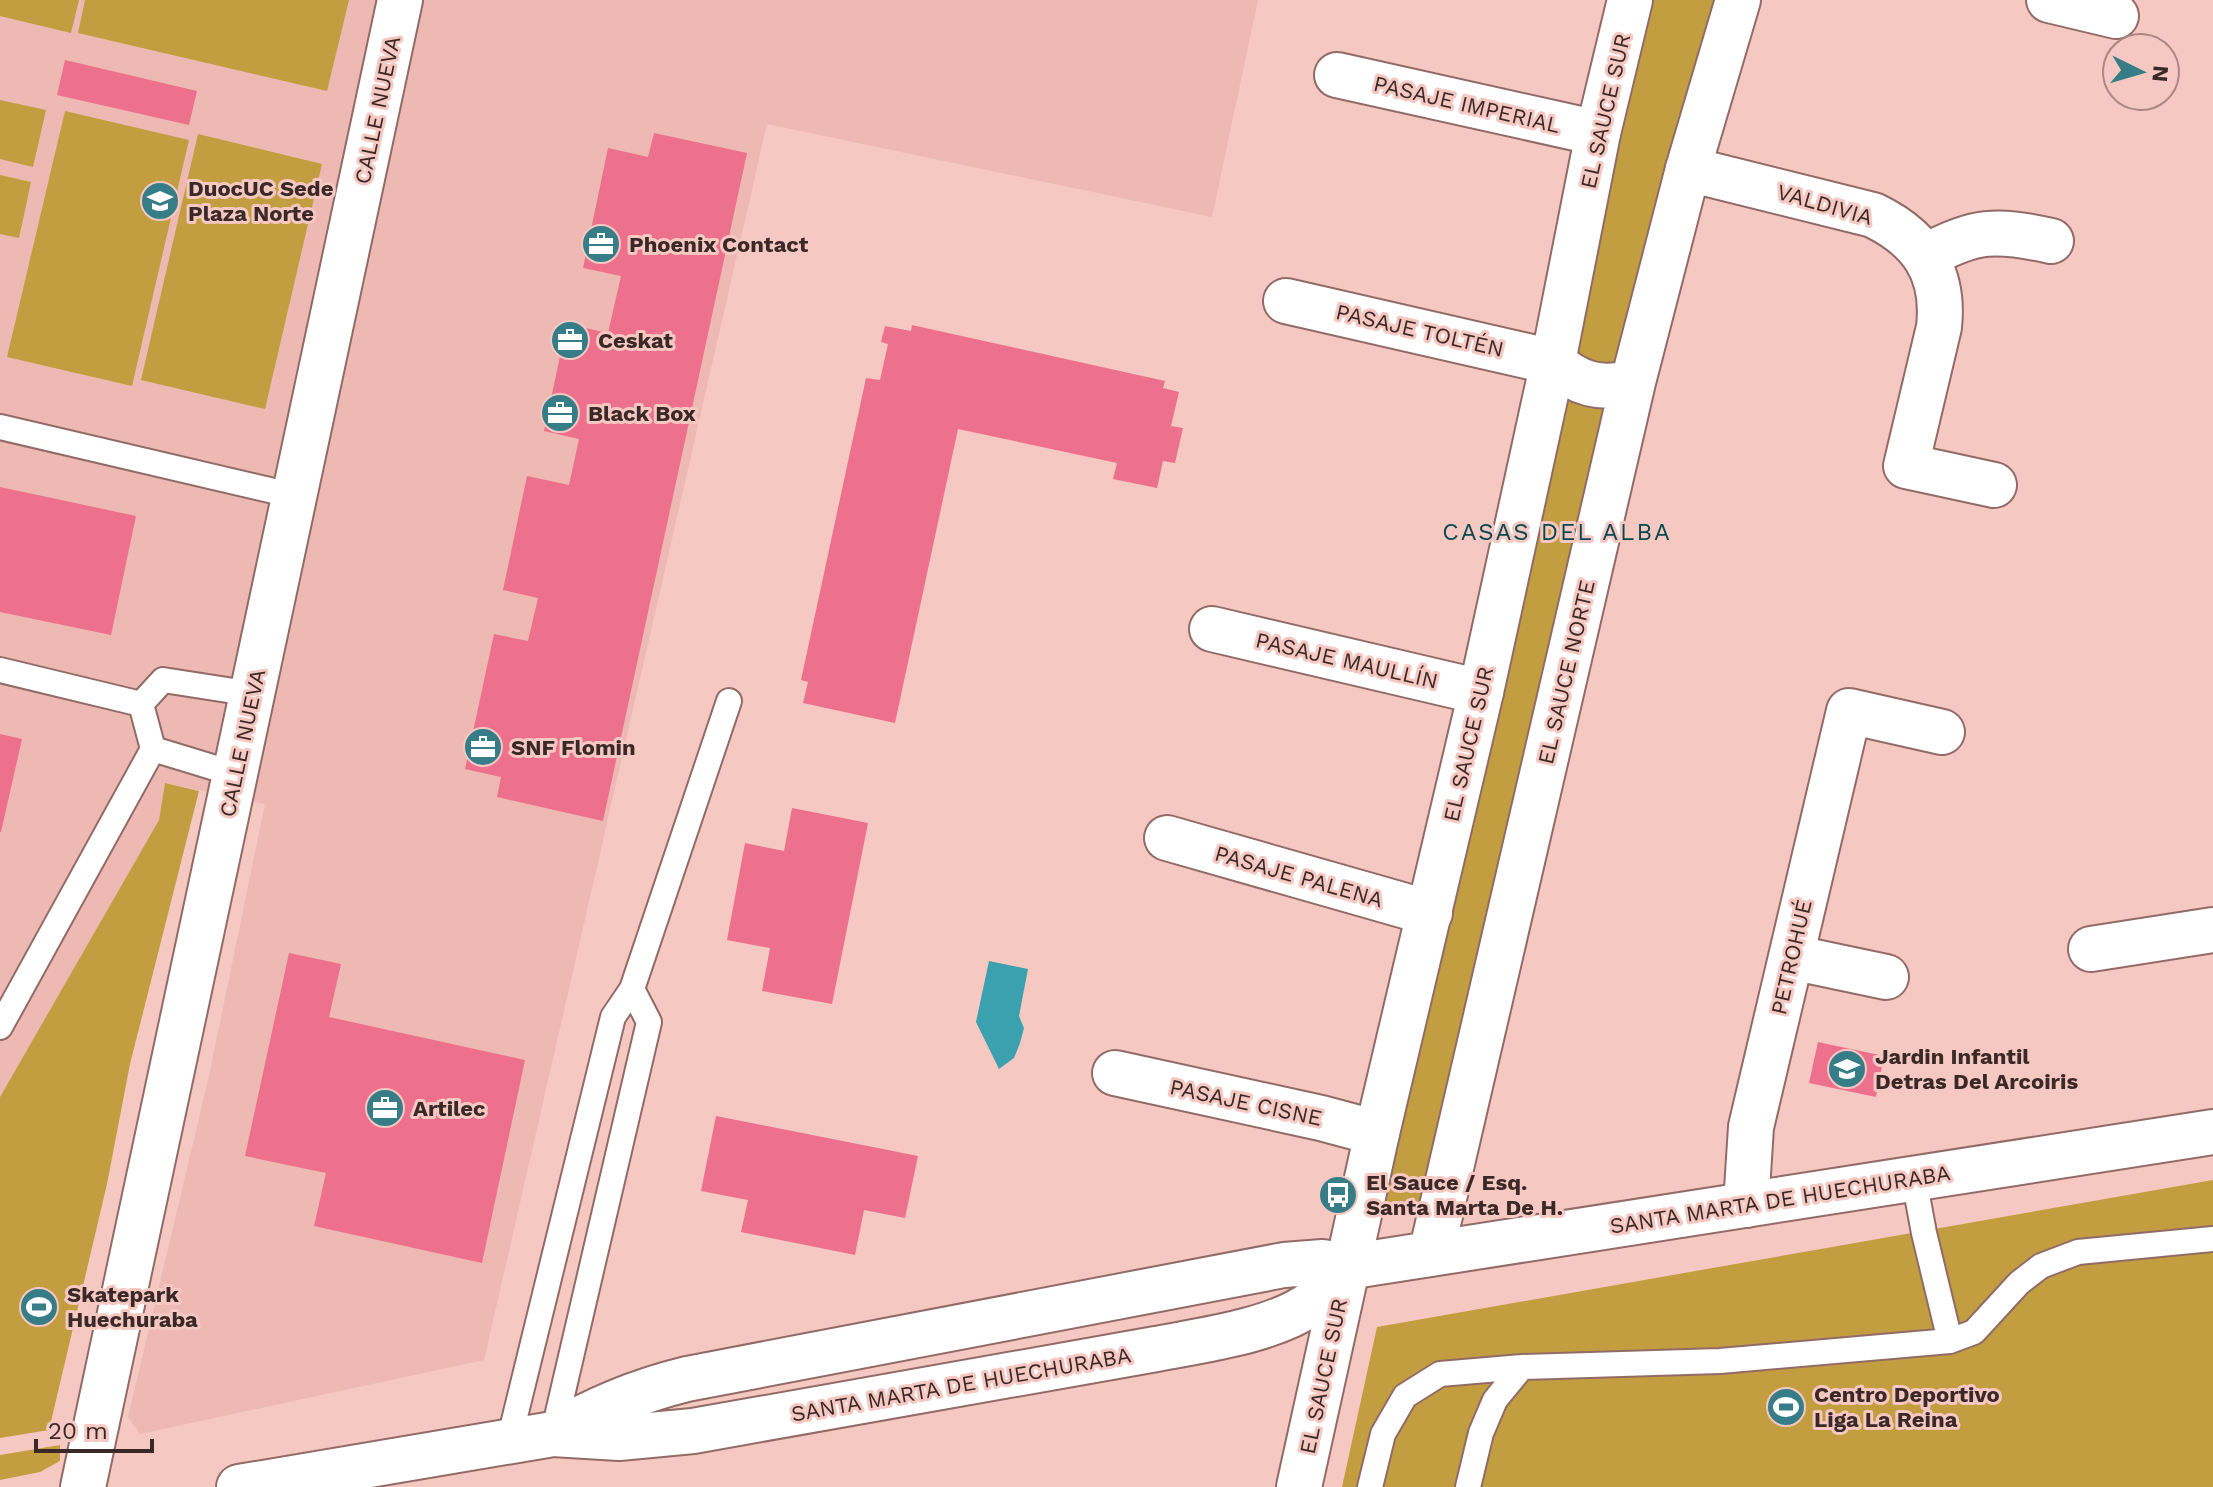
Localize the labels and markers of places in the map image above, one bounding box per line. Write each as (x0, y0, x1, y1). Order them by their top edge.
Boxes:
place label: DuocUC Sede Plaza Norte (188, 176, 333, 226)
school or university icon: DuocUC Sede Plaza Norte (139, 180, 181, 222)
office icon: Phoenix Contact (580, 223, 622, 265)
place label: Phoenix Contact (629, 232, 809, 257)
office icon: Ceskat (549, 319, 591, 361)
place label: Ceskat (598, 328, 673, 353)
office icon: Black Box (539, 392, 581, 434)
place label: Black Box (588, 401, 696, 426)
office icon: SNF Flomin (462, 726, 504, 768)
place label: SNF Flomin (511, 735, 636, 760)
place label: Jardin Infantil Detras Del Arcoiris (1875, 1044, 2078, 1094)
school or university icon: Jardin Infantil Detras Del Arcoiris (1826, 1048, 1868, 1090)
office icon: Artilec (364, 1087, 406, 1129)
place label: Artilec (413, 1096, 486, 1121)
place label: El Sauce / Esq. Santa Marta De H. (1366, 1170, 1563, 1220)
bus stop icon: El Sauce / Esq. Santa Marta De H. (1317, 1174, 1359, 1216)
place label: Skatepark Huechuraba (67, 1282, 198, 1332)
sports icon: Skatepark Huechuraba (18, 1286, 60, 1328)
place label: Centro Deportivo Liga La Reina (1814, 1382, 2000, 1432)
sports icon: Centro Deportivo Liga La Reina (1765, 1386, 1807, 1428)

